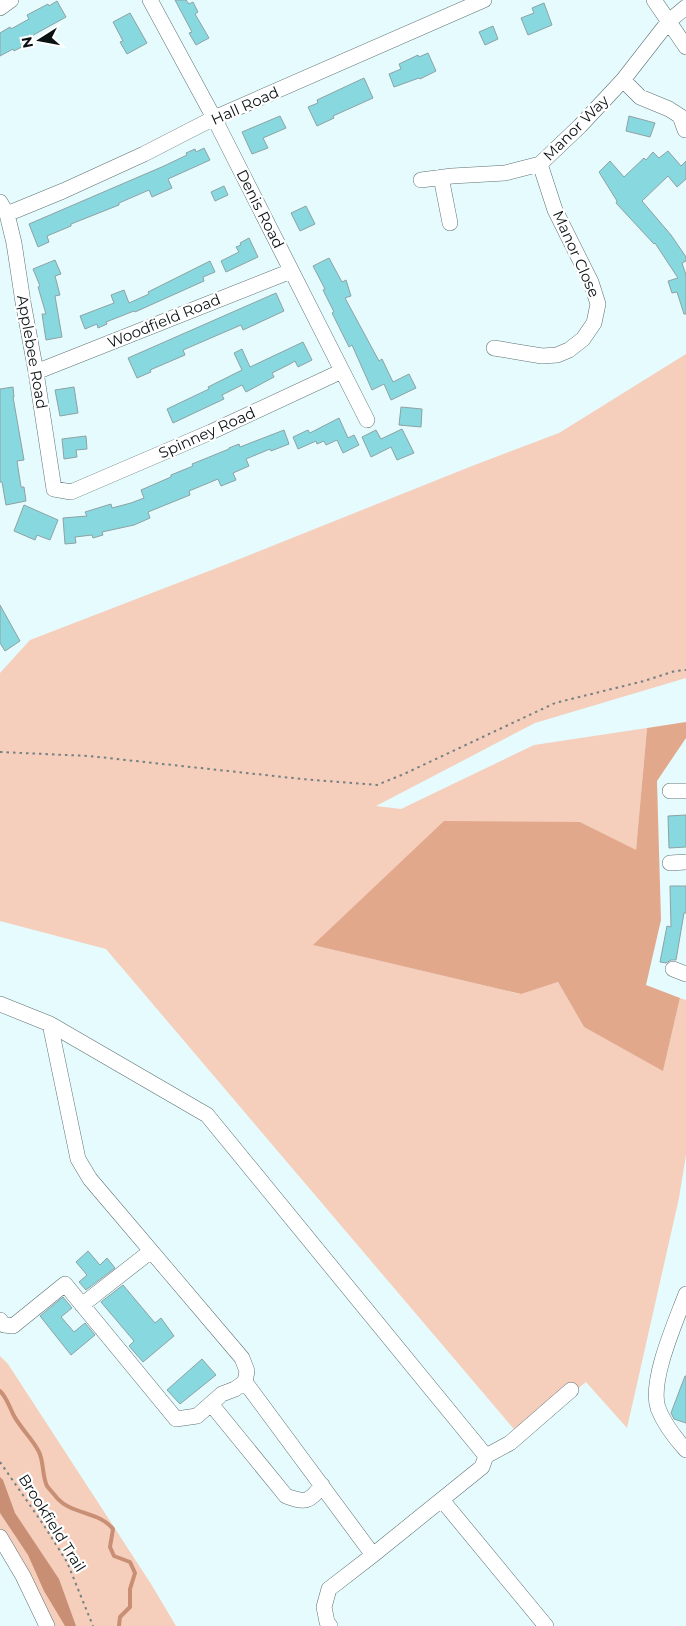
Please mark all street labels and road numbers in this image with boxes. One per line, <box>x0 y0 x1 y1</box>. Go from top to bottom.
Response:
street label: Hall Road <box>208 82 282 129</box>
street label: Manor Way <box>539 90 613 164</box>
street label: Denis Road <box>232 166 288 251</box>
street label: Manor Close <box>549 207 604 300</box>
street label: Woodfield Road <box>105 289 223 352</box>
street label: Applebee Road <box>13 293 52 411</box>
street label: Spinney Road <box>155 403 258 462</box>
street label: Brookfield Trail <box>15 1470 90 1575</box>

